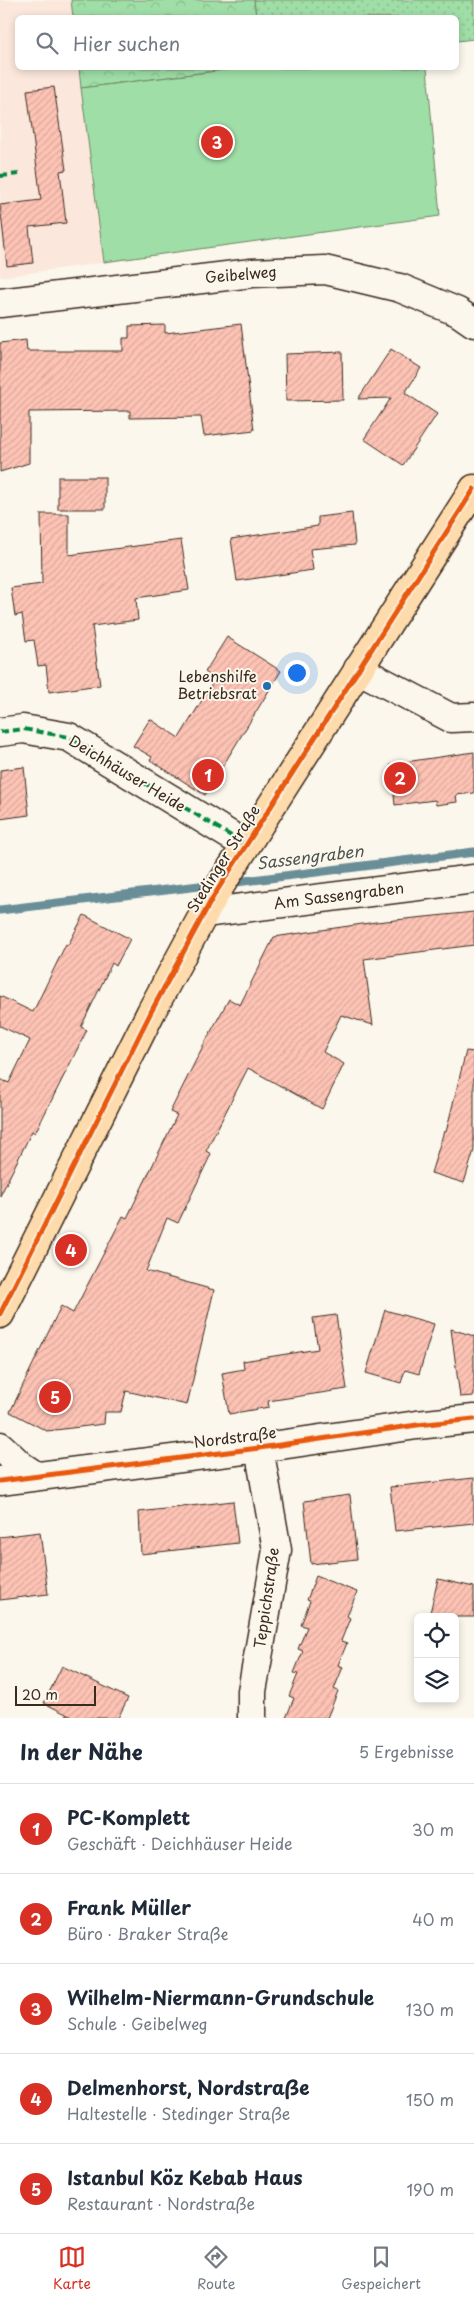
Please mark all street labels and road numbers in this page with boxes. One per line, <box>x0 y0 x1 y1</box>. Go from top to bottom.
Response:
street label: Geibelweg <box>204 259 278 288</box>
street label: Deichhäuser Heide <box>65 729 191 817</box>
street label: Stedinger Straße <box>180 800 265 916</box>
street label: Am Sassengraben <box>272 875 405 914</box>
street label: Nordstraße <box>192 1420 278 1453</box>
street label: Teppichstraße <box>247 1546 284 1650</box>

